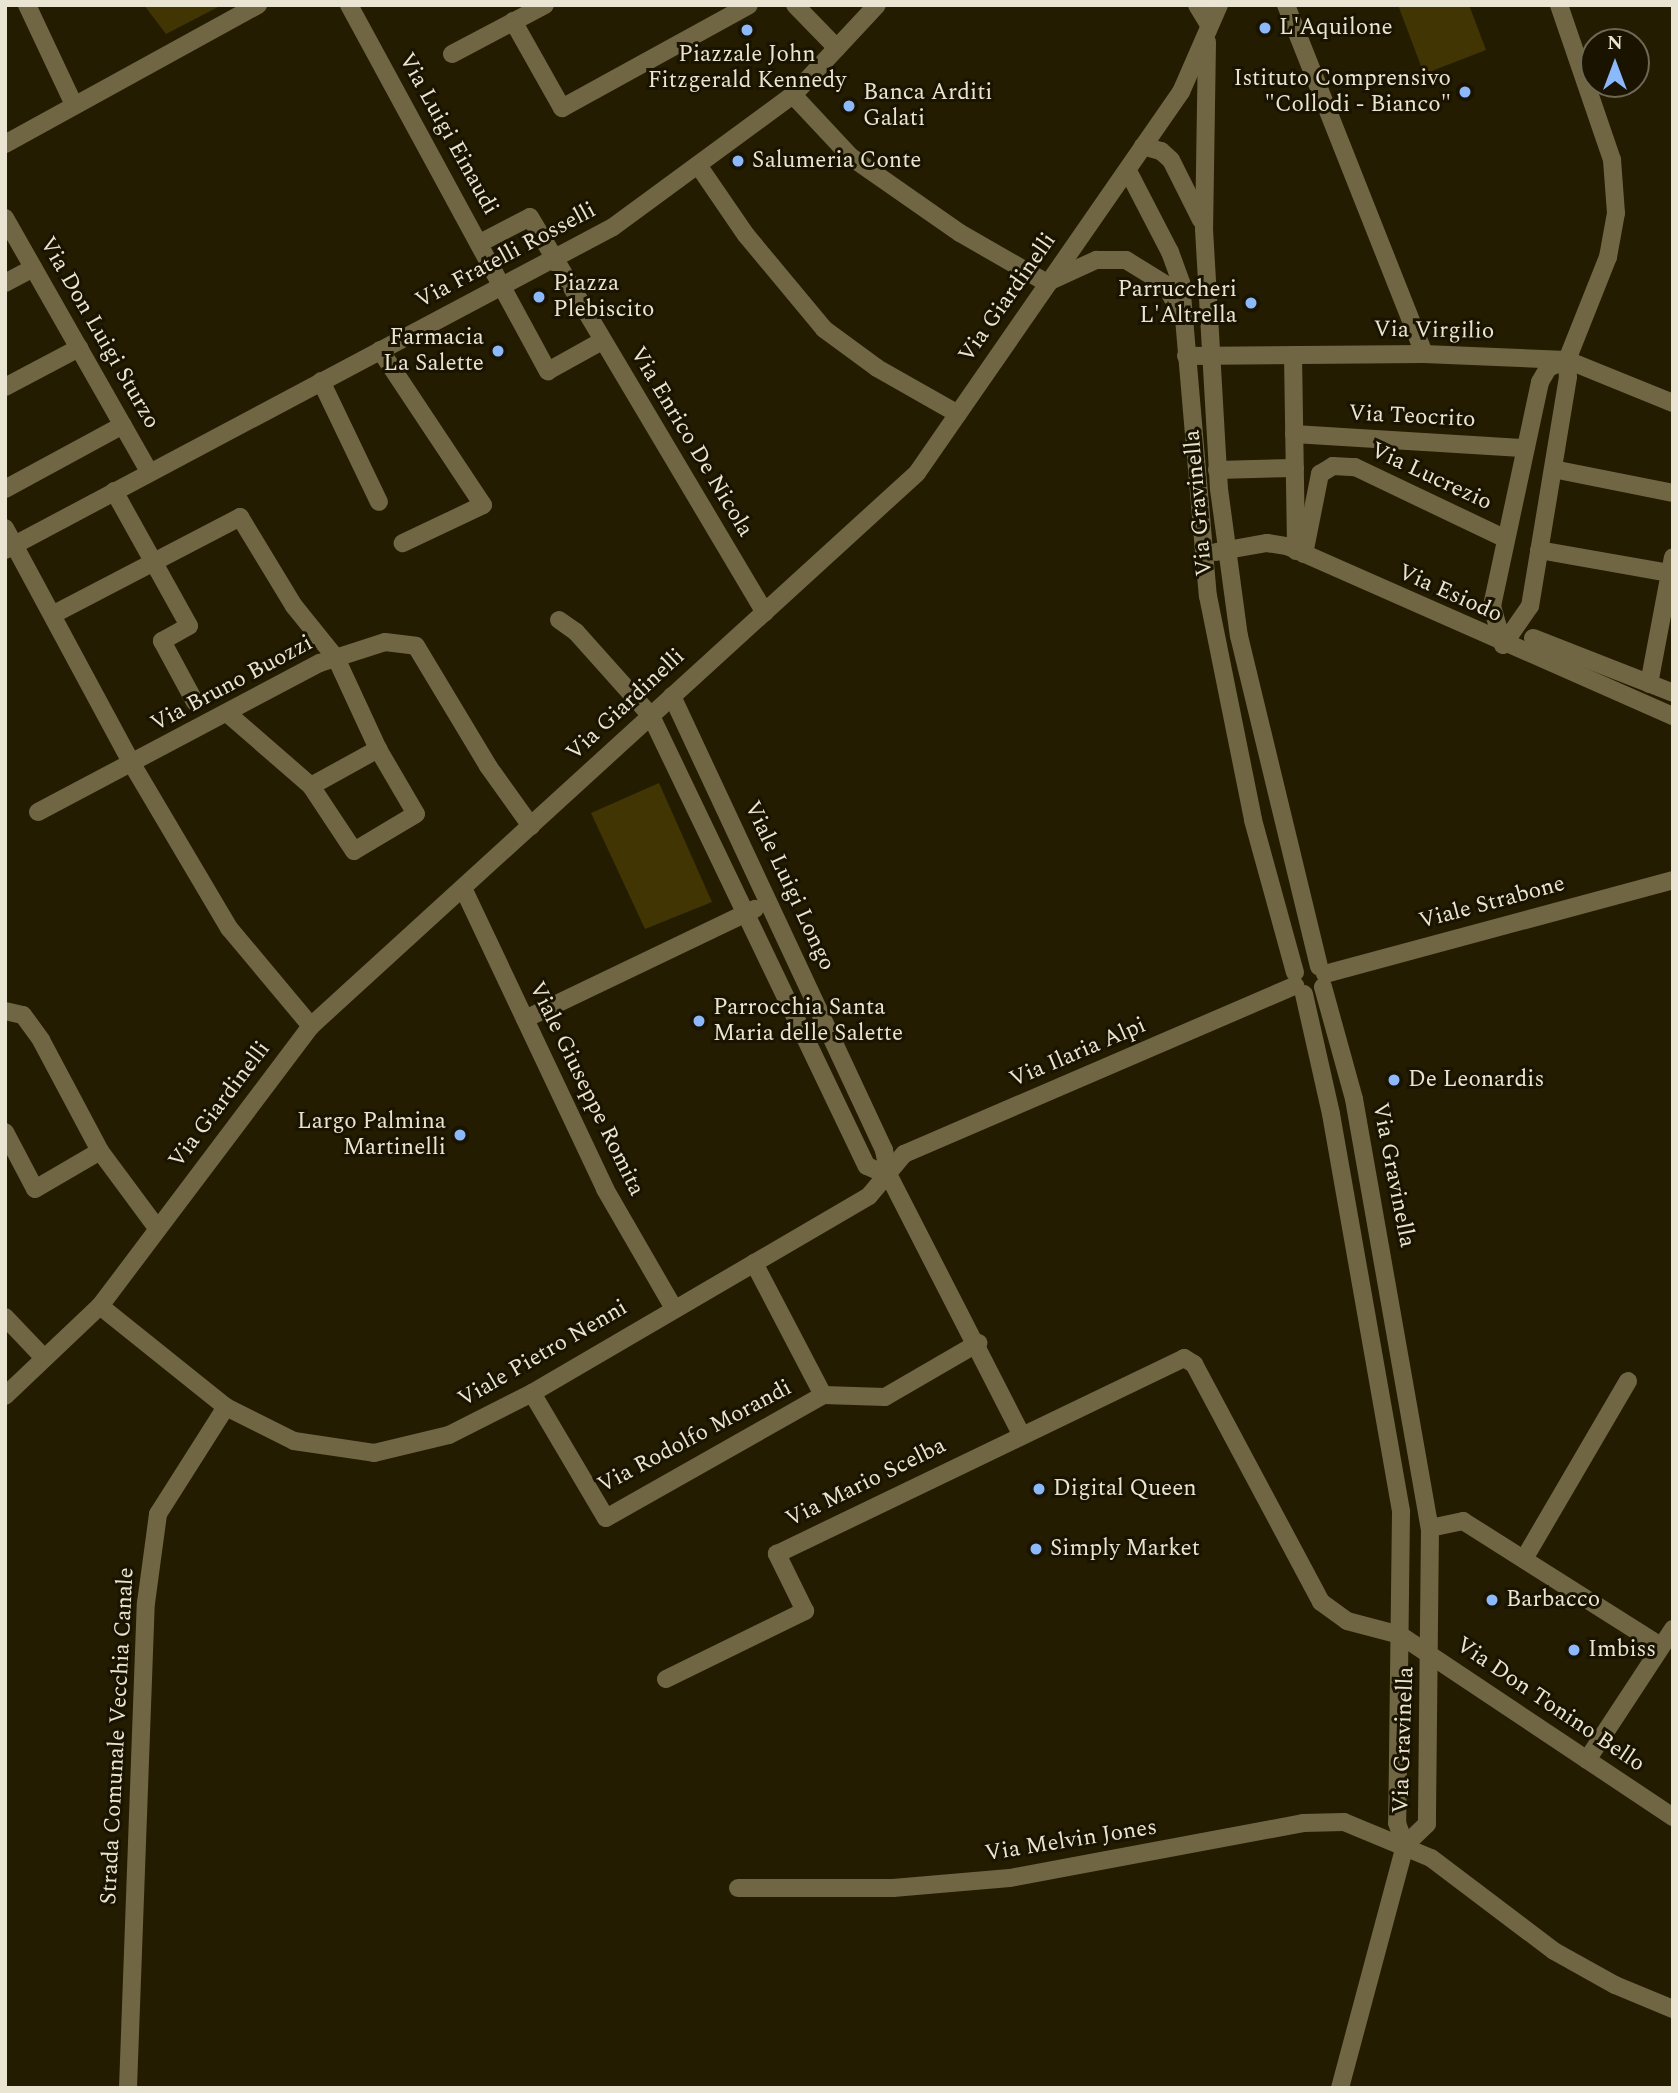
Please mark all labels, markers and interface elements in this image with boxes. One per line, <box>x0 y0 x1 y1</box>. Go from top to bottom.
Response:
place label: L'Aquilone <box>1279 14 1393 42</box>
marker: L'Aquilone <box>1257 20 1273 36</box>
marker: Piazzale John Fitzgerald Kennedy <box>739 22 755 38</box>
north arrow <box>1580 28 1650 98</box>
text: N <box>1607 29 1623 58</box>
place label: Piazzale John Fitzgerald Kennedy <box>648 41 846 95</box>
street label: Via Luigi Einaudi <box>392 48 504 220</box>
place label: Istituto Comprensivo "Collodi - Bianco" <box>1233 65 1451 119</box>
place label: Banca Arditi Galati <box>863 79 993 133</box>
marker: Istituto Comprensivo "Collodi - Bianco" <box>1457 84 1473 100</box>
marker: Banca Arditi Galati <box>841 98 857 114</box>
place label: Salumeria Conte <box>752 147 921 175</box>
marker: Salumeria Conte <box>730 153 746 169</box>
street label: Via Fratelli Rosselli <box>411 197 601 315</box>
street label: Via Giardinelli <box>953 228 1063 368</box>
street label: Via Don Luigi Sturzo <box>33 232 165 434</box>
place label: Piazza Plebiscito <box>553 270 654 324</box>
place label: Parruccheri L'Altrella <box>1117 276 1237 330</box>
marker: Piazza Plebiscito <box>531 289 547 305</box>
marker: Parruccheri L'Altrella <box>1243 295 1259 311</box>
street label: Via Virgilio <box>1373 316 1495 346</box>
place label: Farmacia La Salette <box>383 324 484 378</box>
street label: Via Enrico De Nicola <box>623 342 759 542</box>
marker: Farmacia La Salette <box>490 343 506 359</box>
street label: Via Teocrito <box>1348 400 1476 434</box>
street label: Via Gravinella <box>1179 429 1219 577</box>
street label: Via Lucrezio <box>1366 437 1496 517</box>
street label: Via Esiodo <box>1394 559 1506 629</box>
street label: Via Bruno Buozzi <box>146 630 318 738</box>
street label: Via Giardinelli <box>561 643 691 767</box>
street label: Viale Luigi Longo <box>738 797 840 975</box>
street label: Viale Strabone <box>1416 870 1568 936</box>
street label: Viale Giuseppe Romita <box>522 977 650 1201</box>
place label: Parrocchia Santa Maria delle Salette <box>713 994 903 1048</box>
street label: Via Ilaria Alpi <box>1006 1012 1150 1094</box>
marker: Parrocchia Santa Maria delle Salette <box>691 1013 707 1029</box>
street label: Via Giardinelli <box>163 1036 277 1174</box>
place label: De Leonardis <box>1408 1066 1544 1094</box>
marker: De Leonardis <box>1386 1072 1402 1088</box>
street label: Via Gravinella <box>1365 1100 1421 1250</box>
place label: Largo Palmina Martinelli <box>297 1108 446 1162</box>
marker: Largo Palmina Martinelli <box>452 1127 468 1143</box>
street label: Viale Pietro Nenni <box>453 1294 633 1414</box>
street label: Via Rodolfo Morandi <box>593 1374 797 1500</box>
street label: Via Mario Scelba <box>781 1432 951 1534</box>
place label: Digital Queen <box>1053 1475 1197 1503</box>
marker: Digital Queen <box>1031 1481 1047 1497</box>
place label: Simply Market <box>1050 1535 1200 1563</box>
marker: Simply Market <box>1028 1541 1044 1557</box>
street label: Strada Comunale Vecchia Canale <box>95 1567 141 1905</box>
place label: Barbacco <box>1506 1586 1600 1614</box>
marker: Barbacco <box>1484 1592 1500 1608</box>
street label: Via Don Tonino Bello <box>1450 1632 1650 1778</box>
place label: Imbiss <box>1588 1636 1656 1664</box>
marker: Imbiss <box>1566 1642 1582 1658</box>
street label: Via Gravinella <box>1388 1666 1420 1814</box>
street label: Via Melvin Jones <box>983 1814 1159 1868</box>

